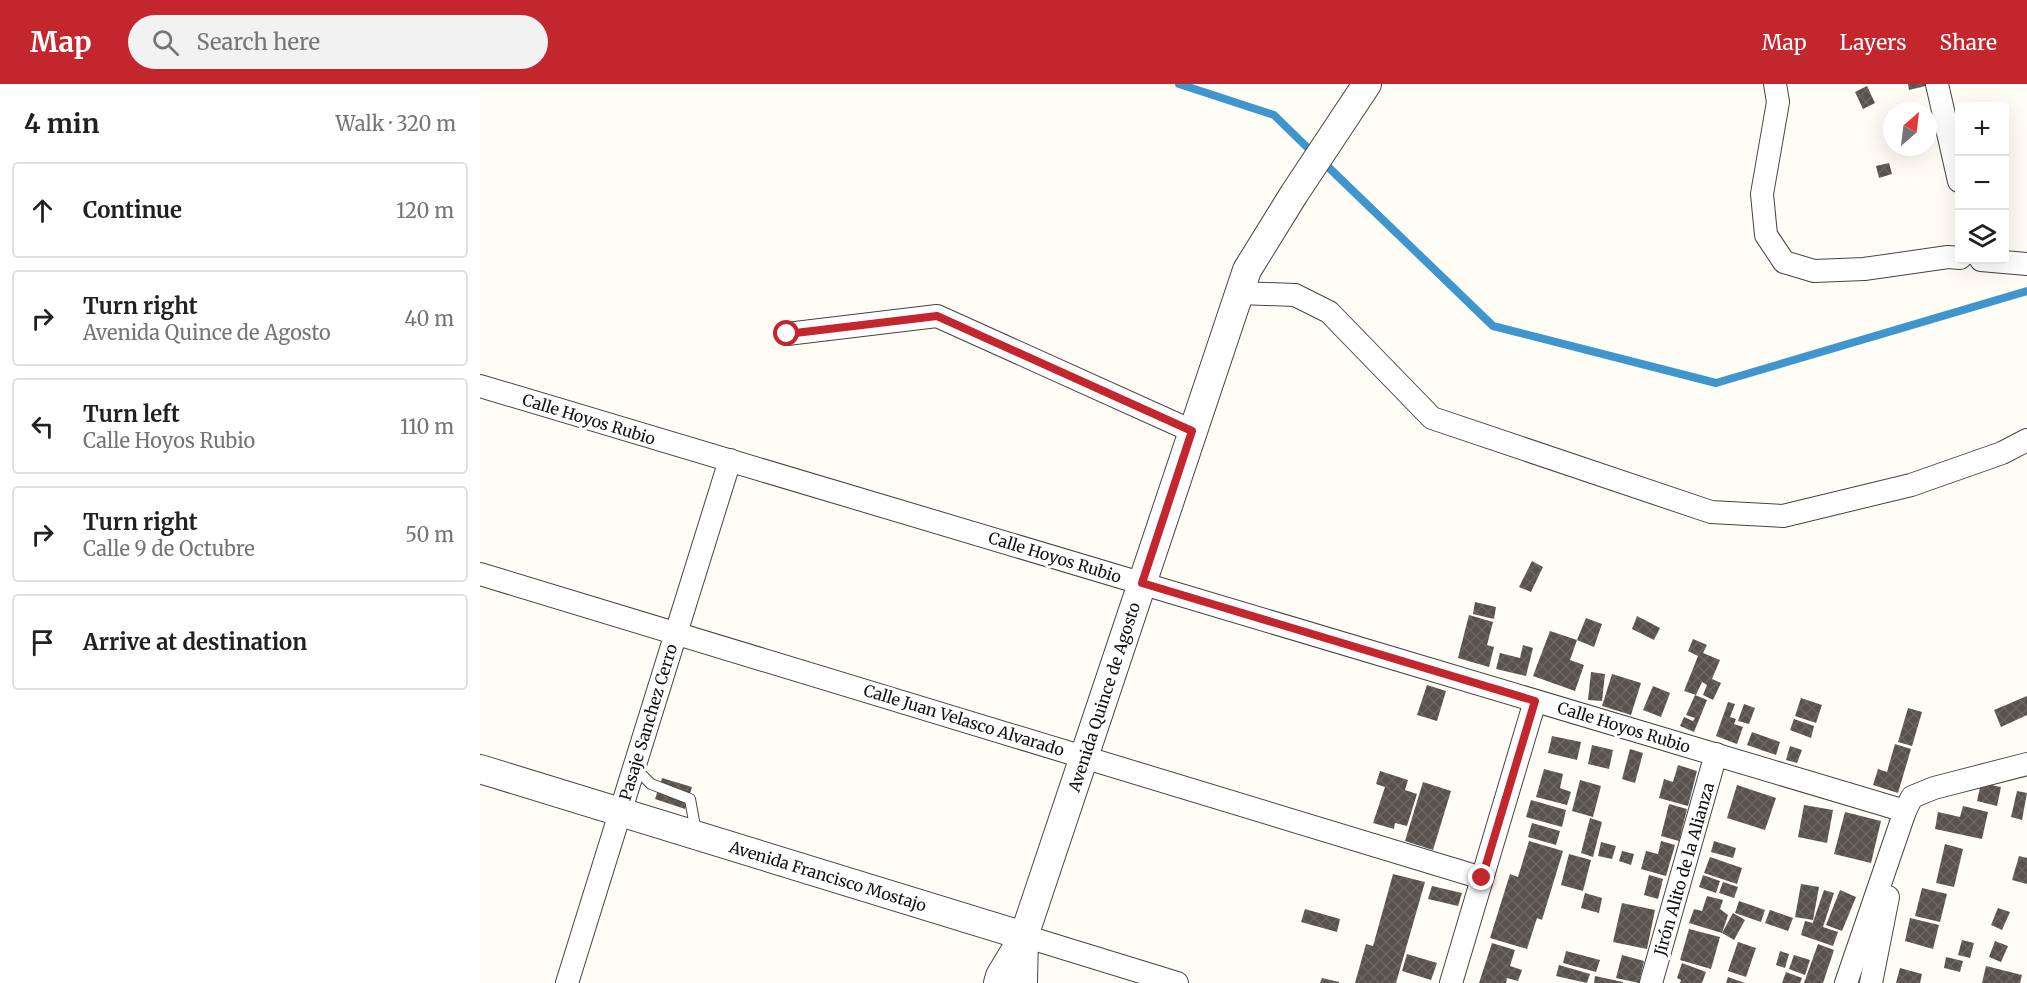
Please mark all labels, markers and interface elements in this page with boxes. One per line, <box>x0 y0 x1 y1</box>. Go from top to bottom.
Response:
search box <box>128 15 548 69</box>
text: Map <box>30 24 92 60</box>
icon: search <box>149 26 182 59</box>
text: Search here <box>197 28 320 56</box>
text: Map <box>1762 29 1807 56</box>
text: Layers <box>1840 29 1907 56</box>
text: Share <box>1940 29 1997 56</box>
north arrow <box>1883 102 1937 156</box>
map controls <box>1955 102 2009 264</box>
button: + <box>1955 102 2009 156</box>
text: 4 min <box>24 107 99 140</box>
text: Walk · 320 m <box>336 111 456 136</box>
button: − <box>1955 156 2009 210</box>
icon: ahead <box>26 194 59 227</box>
text: Continue <box>83 196 182 224</box>
text: 120 m <box>396 198 454 223</box>
button: layers <box>1955 210 2009 264</box>
text: Turn right <box>83 292 197 320</box>
icon: right <box>26 302 59 335</box>
text: 40 m <box>404 306 454 331</box>
text: Avenida Quince de Agosto <box>83 320 331 345</box>
route start <box>773 320 799 346</box>
street label: Calle Hoyos Rubio <box>520 389 658 449</box>
text: Turn left <box>83 400 180 428</box>
icon: left <box>26 410 59 443</box>
text: 110 m <box>400 414 454 439</box>
text: Calle Hoyos Rubio <box>83 428 255 453</box>
text: Turn right <box>83 508 197 536</box>
icon: right <box>26 518 59 551</box>
text: 50 m <box>405 522 454 547</box>
street label: Calle Hoyos Rubio <box>986 527 1124 587</box>
text: Calle 9 de Octubre <box>83 536 255 561</box>
street label: Avenida Quince de Agosto <box>1064 600 1144 795</box>
icon: arrive <box>26 626 59 659</box>
text: Arrive at destination <box>83 628 307 656</box>
street label: Pasaje Sanchez Cerro <box>615 641 681 803</box>
street label: Calle Juan Velasco Alvarado <box>861 680 1067 760</box>
street label: Calle Hoyos Rubio <box>1555 697 1693 757</box>
street label: Jirón Alito de la Alianza <box>1649 780 1718 959</box>
street label: Avenida Francisco Mostajo <box>726 836 929 916</box>
route end <box>1468 864 1494 890</box>

